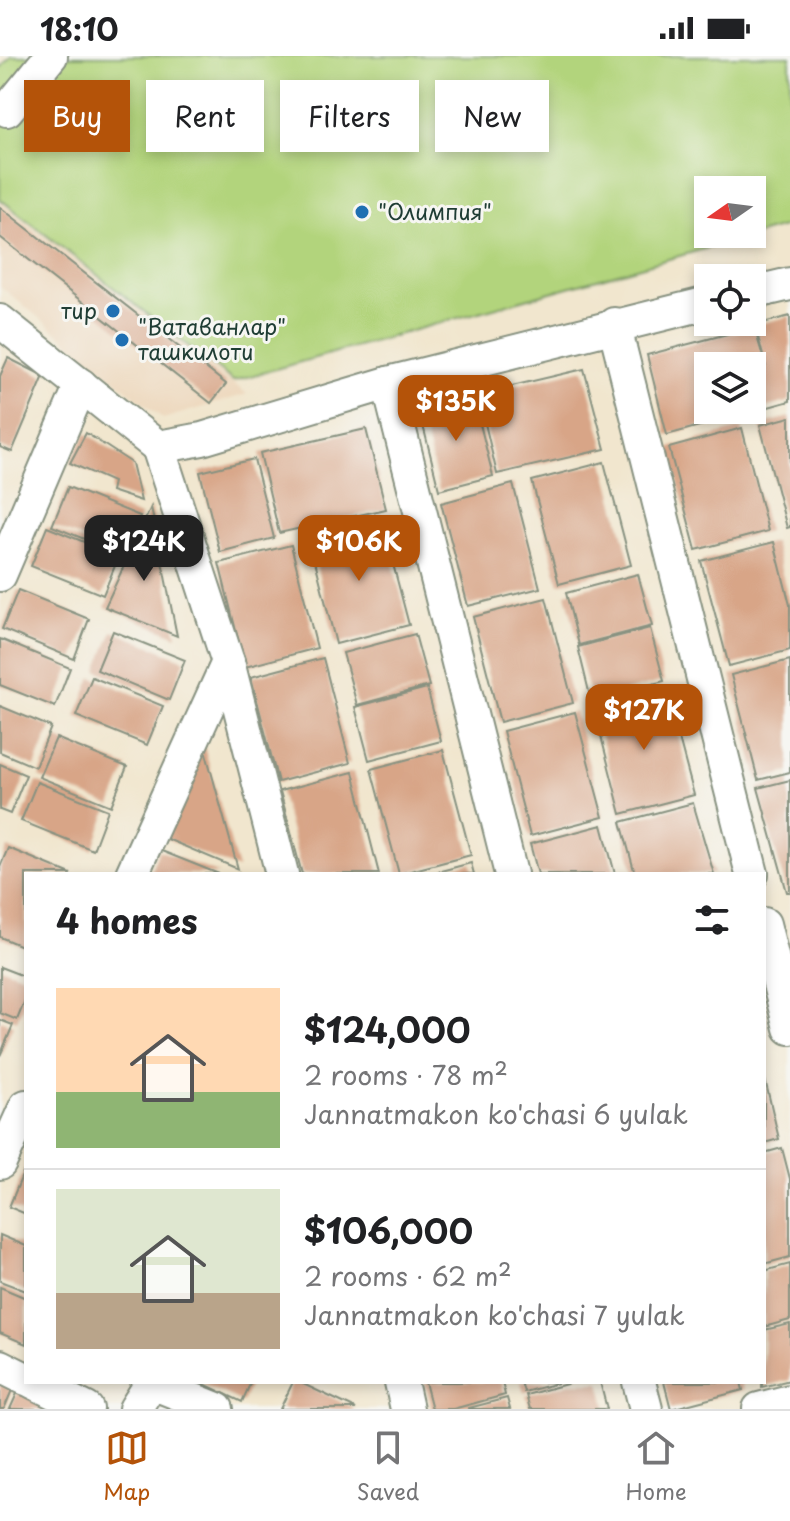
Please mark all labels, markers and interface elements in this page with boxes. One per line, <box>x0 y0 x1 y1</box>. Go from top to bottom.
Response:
text: 18:10 <box>40 6 119 51</box>
chip: Buy <box>24 80 130 152</box>
chip: Rent <box>146 80 264 152</box>
chip: Filters <box>280 80 419 152</box>
chip: New <box>435 80 549 152</box>
north arrow <box>694 176 766 248</box>
map controls <box>694 176 766 424</box>
place label: "Олимпия" <box>378 194 492 227</box>
marker: "Олимпия" <box>353 203 371 221</box>
button: locate <box>694 264 766 336</box>
place label: тир <box>61 293 97 326</box>
marker: тир <box>104 302 122 320</box>
place label: "Ватаванлар" ташкилоти <box>138 309 286 367</box>
marker: "Ватаванлар" ташкилоти <box>113 331 131 349</box>
button: layers <box>694 352 766 424</box>
pin: $135K <box>400 375 512 443</box>
text: $135K <box>416 381 496 420</box>
pin: $124K <box>88 515 200 583</box>
pin: $106K <box>303 515 415 583</box>
text: $124K <box>102 521 186 560</box>
text: $106K <box>316 521 402 560</box>
pin: $127K <box>588 684 700 752</box>
text: $127K <box>603 690 685 729</box>
text: 4 homes <box>56 894 198 946</box>
icon: filters <box>690 898 734 942</box>
text: $124,000 <box>304 1003 471 1055</box>
icon: home <box>120 1020 216 1116</box>
text: 2 rooms · 78 m² <box>304 1055 508 1094</box>
text: Jannatmakon ko'chasi 6 yulak <box>304 1094 688 1133</box>
text: $106,000 <box>304 1204 473 1256</box>
icon: home <box>120 1221 216 1317</box>
text: 2 rooms · 62 m² <box>304 1256 512 1295</box>
text: Jannatmakon ko'chasi 7 yulak <box>304 1295 685 1334</box>
tab: Map <box>103 1426 150 1507</box>
tab: Saved <box>357 1426 419 1507</box>
tab: Home <box>626 1426 687 1507</box>

